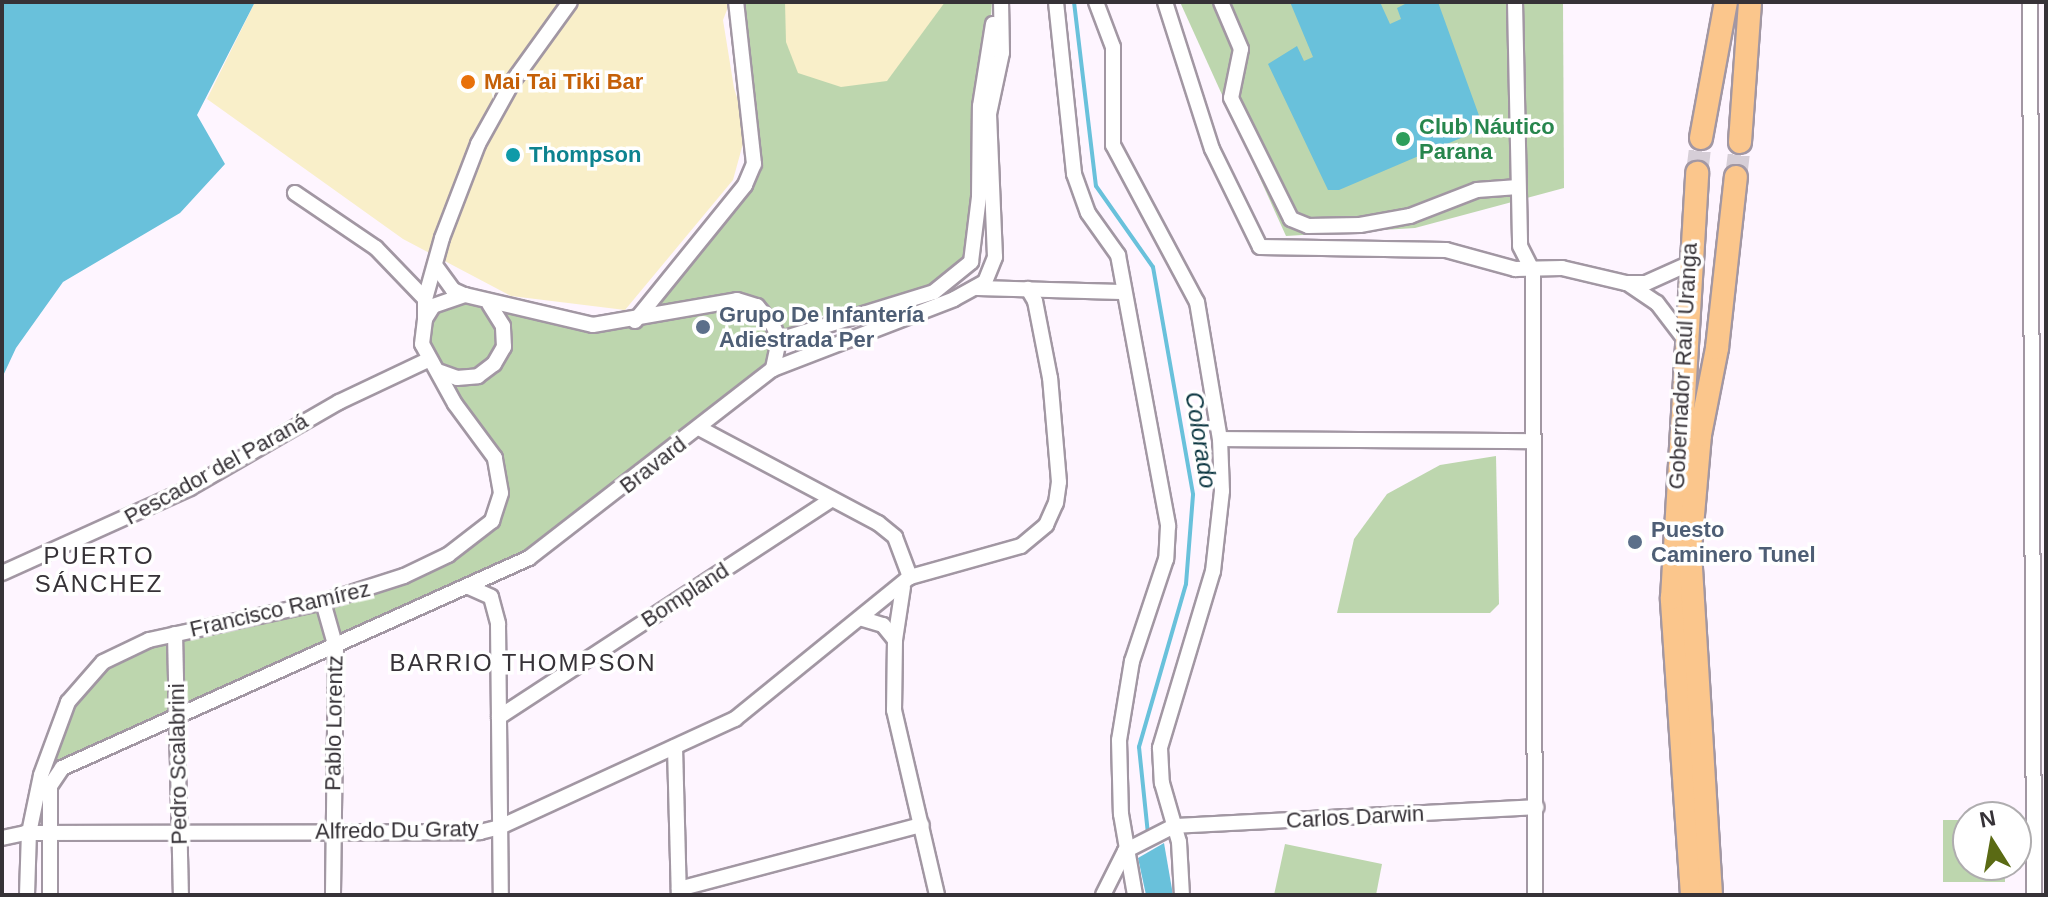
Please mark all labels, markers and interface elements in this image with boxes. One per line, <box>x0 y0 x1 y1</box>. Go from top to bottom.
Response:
place label: Mai Tai Tiki Bar <box>484 69 643 95</box>
marker: Mai Tai Tiki Bar <box>459 73 477 91</box>
place label: Club Náutico Parana <box>1419 113 1555 164</box>
marker: Club Náutico Parana <box>1394 130 1412 148</box>
place label: Thompson <box>529 142 641 168</box>
marker: Thompson <box>504 146 522 164</box>
street label: Gobernador Raúl Uranga <box>1663 242 1703 490</box>
place label: Grupo De Infantería Adiestrada Per <box>719 301 924 352</box>
marker: Grupo De Infantería Adiestrada Per <box>694 318 712 336</box>
water label: Colorado <box>1179 390 1223 490</box>
street label: Pescador del Paraná <box>120 408 312 530</box>
street label: Bravard <box>615 431 691 499</box>
place label: Puesto Caminero Tunel <box>1651 516 1816 568</box>
marker: Puesto Caminero Tunel <box>1626 533 1644 551</box>
district label: PUERTO SÁNCHEZ <box>35 542 163 598</box>
street label: Bompland <box>636 557 734 633</box>
street label: Francisco Ramírez <box>187 575 373 643</box>
district label: BARRIO THOMPSON <box>389 649 657 677</box>
street label: Pablo Lorentz <box>320 655 348 791</box>
street label: Pedro Scalabrini <box>163 683 193 845</box>
street label: Carlos Darwin <box>1285 800 1425 834</box>
north arrow <box>1952 801 2032 881</box>
text: N <box>1978 805 1998 833</box>
street label: Alfredo Du Graty <box>315 815 479 845</box>

